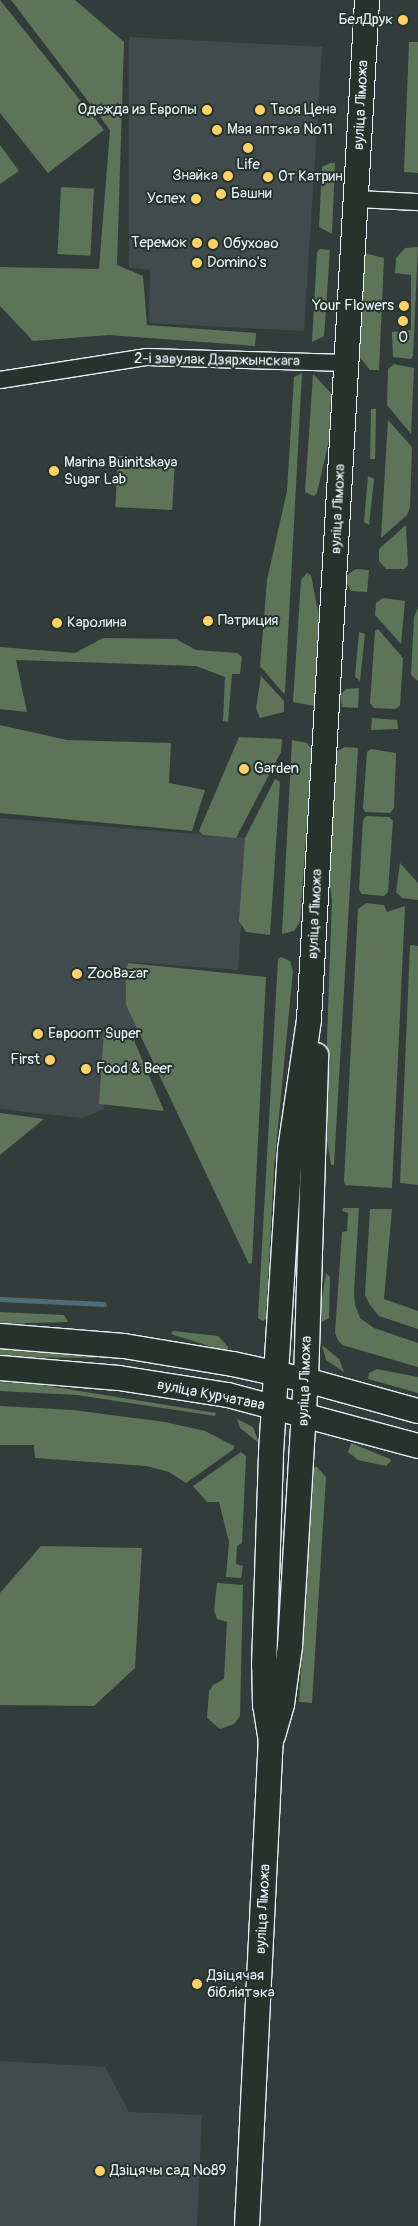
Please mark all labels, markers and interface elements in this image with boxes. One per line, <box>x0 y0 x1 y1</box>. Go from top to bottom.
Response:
place label: БелДрук <box>338 11 393 29</box>
marker: БелДрук <box>397 14 409 26</box>
street label: вуліца Ліможа <box>350 60 372 150</box>
place label: Одежда из Европы <box>77 101 197 119</box>
place label: Твоя Цена <box>270 101 337 119</box>
marker: Одежда из Европы <box>201 104 213 116</box>
marker: Твоя Цена <box>254 104 266 116</box>
place label: Мая аптэка №11 <box>227 121 333 139</box>
marker: Мая аптэка №11 <box>211 124 223 136</box>
marker: Life <box>242 142 254 154</box>
place label: Life <box>236 156 260 174</box>
place label: Знайка <box>173 167 218 185</box>
place label: От Катрин <box>278 168 343 186</box>
marker: Знайка <box>222 170 234 182</box>
marker: От Катрин <box>262 171 274 183</box>
place label: Башни <box>231 185 272 203</box>
marker: Башни <box>215 188 227 200</box>
place label: Успех <box>147 190 186 208</box>
marker: Успех <box>190 193 202 205</box>
place label: Теремок <box>131 234 187 252</box>
place label: Обухово <box>223 235 279 253</box>
marker: Теремок <box>191 237 203 249</box>
marker: Обухово <box>207 238 219 250</box>
place label: Domino's <box>207 254 266 272</box>
marker: Domino's <box>191 257 203 269</box>
place label: Your Flowers <box>312 297 394 315</box>
marker: Your Flowers <box>398 300 410 312</box>
marker: О <box>397 315 409 327</box>
place label: О <box>398 329 408 347</box>
street label: 2-і завулак Дзяржынскага <box>134 350 300 370</box>
place label: Marina Buinitskaya Sugar Lab <box>64 453 177 488</box>
street label: вуліца Ліможа <box>327 464 349 554</box>
marker: Marina Buinitskaya Sugar Lab <box>48 465 60 477</box>
place label: Патриция <box>218 612 278 630</box>
place label: Каролина <box>67 614 127 632</box>
marker: Патриция <box>202 615 214 627</box>
marker: Каролина <box>51 617 63 629</box>
place label: Garden <box>254 760 299 778</box>
marker: Garden <box>238 763 250 775</box>
street label: вуліца Ліможа <box>304 869 326 959</box>
place label: ZooBazar <box>87 965 148 983</box>
marker: ZooBazar <box>71 968 83 980</box>
place label: Евроопт Super <box>48 1025 141 1043</box>
marker: Евроопт Super <box>32 1028 44 1040</box>
place label: First <box>10 1051 40 1069</box>
marker: First <box>44 1054 56 1066</box>
place label: Food & Beer <box>96 1060 172 1078</box>
marker: Food & Beer <box>80 1063 92 1075</box>
street label: вуліца Ліможа <box>294 1336 316 1426</box>
street label: вуліца Курчатава <box>156 1376 266 1414</box>
street label: вуліца Ліможа <box>252 1864 274 1954</box>
place label: Дзіцячая бібліятэка <box>207 1966 275 2001</box>
marker: Дзіцячая бібліятэка <box>191 1978 203 1990</box>
place label: Дзіцячы сад №89 <box>110 2162 226 2180</box>
marker: Дзіцячы сад №89 <box>94 2165 106 2177</box>

